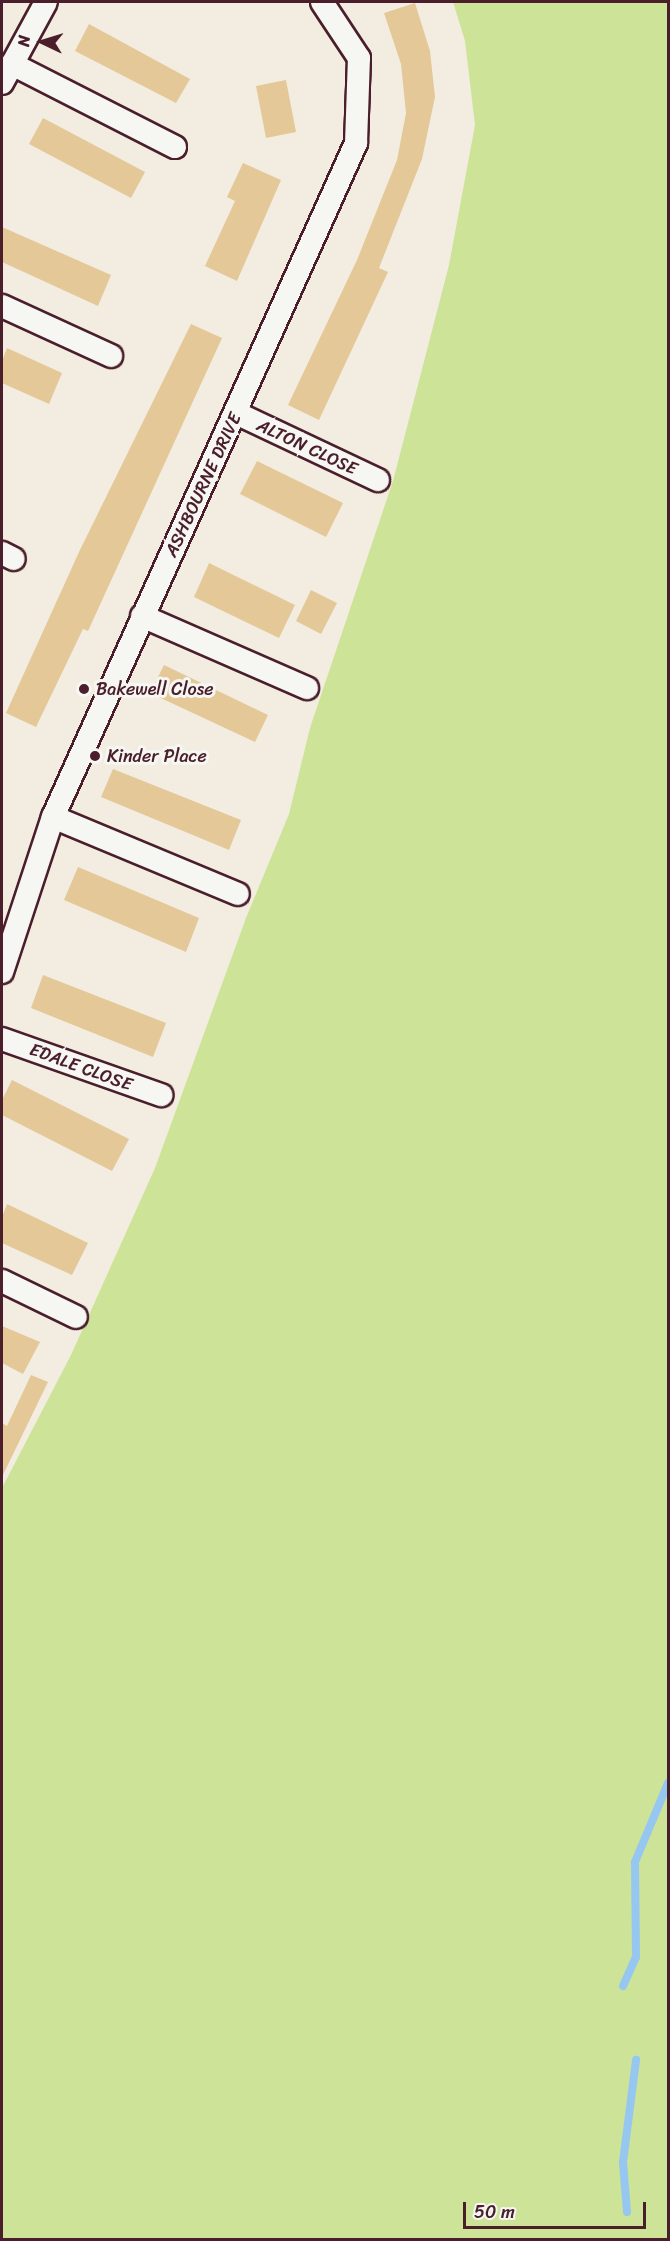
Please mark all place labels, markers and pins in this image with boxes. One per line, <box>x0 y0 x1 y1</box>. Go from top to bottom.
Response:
place label: Bakewell Close <box>96 678 214 700</box>
marker: Bakewell Close <box>77 682 91 696</box>
place label: Kinder Place <box>107 745 207 767</box>
marker: Kinder Place <box>88 749 102 763</box>

